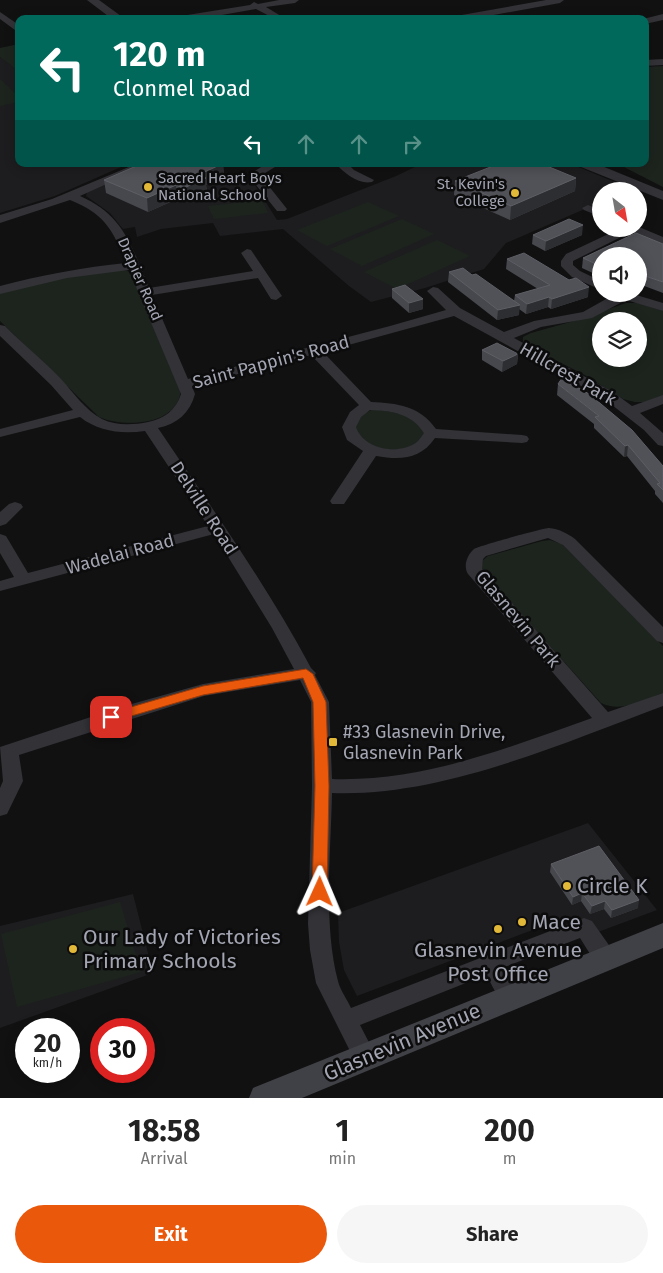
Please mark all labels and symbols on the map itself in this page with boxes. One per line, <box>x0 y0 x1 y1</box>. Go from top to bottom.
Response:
place label: Sacred Heart Boys National School <box>158 169 282 204</box>
place label: St. Kevin's College <box>437 175 505 210</box>
marker: Sacred Heart Boys National School <box>142 181 154 193</box>
north arrow <box>592 182 648 238</box>
marker: St. Kevin's College <box>509 187 521 199</box>
street label: Drapier Road <box>114 235 166 323</box>
street label: Saint Pappin's Road <box>190 331 352 393</box>
street label: Hillcrest Park <box>516 338 621 411</box>
street label: Delville Road <box>166 457 242 559</box>
street label: Wadelai Road <box>64 529 176 579</box>
street label: Glasnevin Park <box>471 566 565 672</box>
pin <box>90 696 132 738</box>
place label: #33 Glasnevin Drive, Glasnevin Park <box>343 721 505 764</box>
marker: #33 Glasnevin Drive, Glasnevin Park <box>327 736 339 748</box>
position arrow <box>293 865 345 917</box>
place label: Circle K <box>577 873 648 899</box>
marker: Circle K <box>561 880 573 892</box>
place label: Mace <box>532 909 581 935</box>
marker: Mace <box>516 916 528 928</box>
marker: Glasnevin Avenue Post Office <box>492 923 504 935</box>
place label: Our Lady of Victories Primary Schools <box>83 924 281 974</box>
place label: Glasnevin Avenue Post Office <box>414 937 582 987</box>
marker: Our Lady of Victories Primary Schools <box>67 943 79 955</box>
street label: Glasnevin Avenue <box>320 997 484 1087</box>
speed limit sign: 30 <box>90 1018 155 1083</box>

